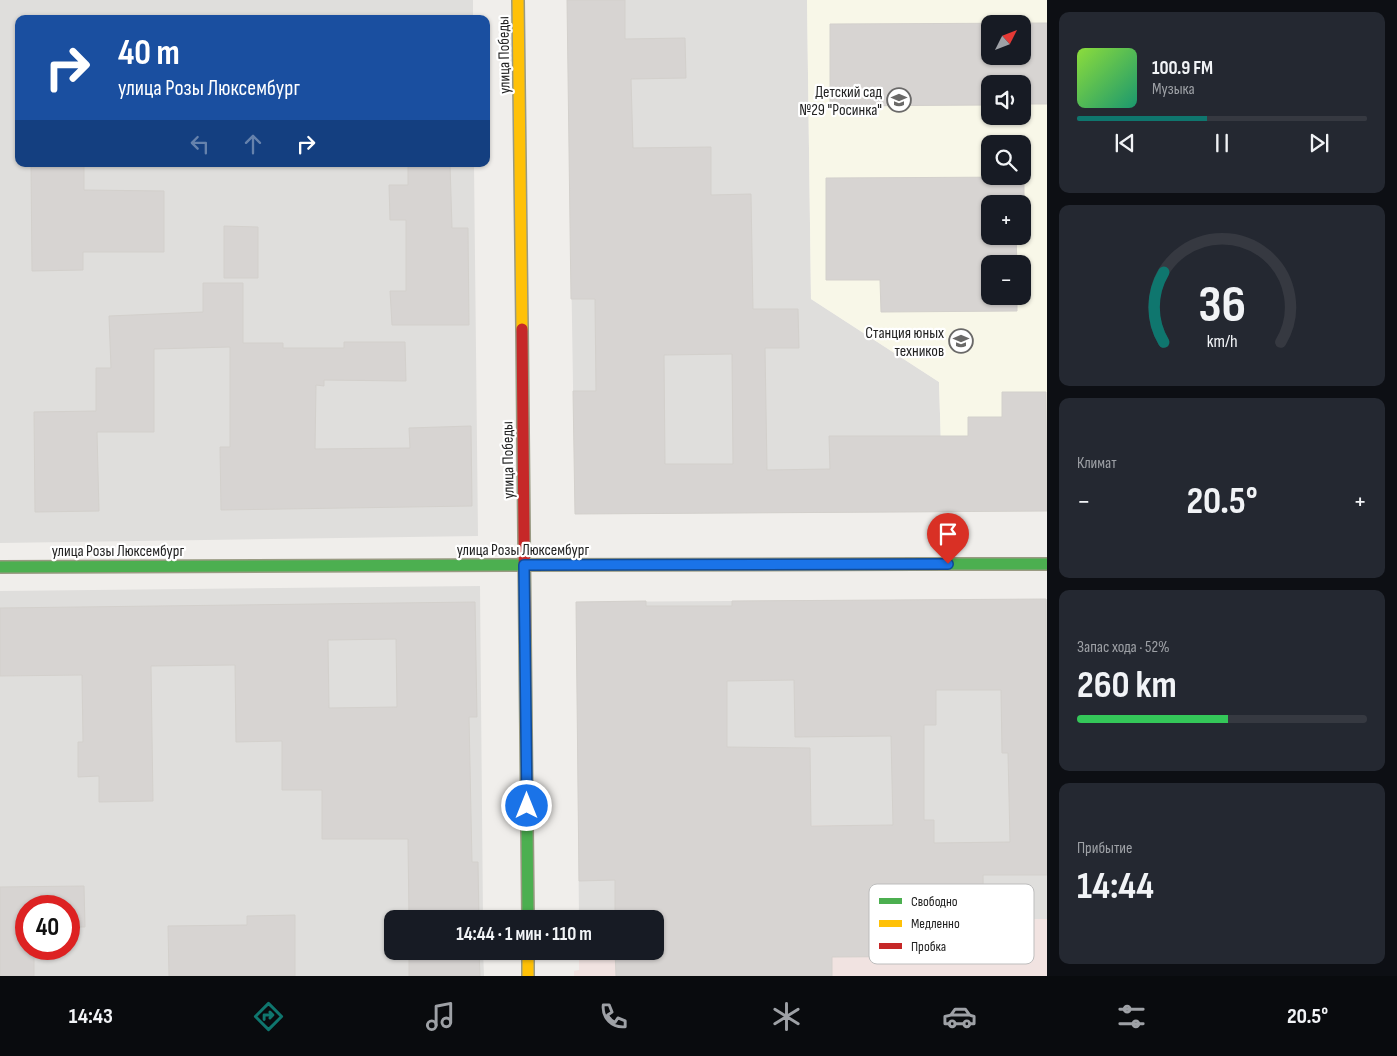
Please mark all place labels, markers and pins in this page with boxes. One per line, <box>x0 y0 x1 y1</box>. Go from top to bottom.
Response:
place label: Детский сад №29 "Росинка" <box>799 83 882 120</box>
school or university icon: Детский сад №29 "Росинка" <box>886 87 912 113</box>
place label: Станция юных техников <box>865 324 944 361</box>
school or university icon: Станция юных техников <box>948 328 974 354</box>
pin <box>927 513 969 564</box>

